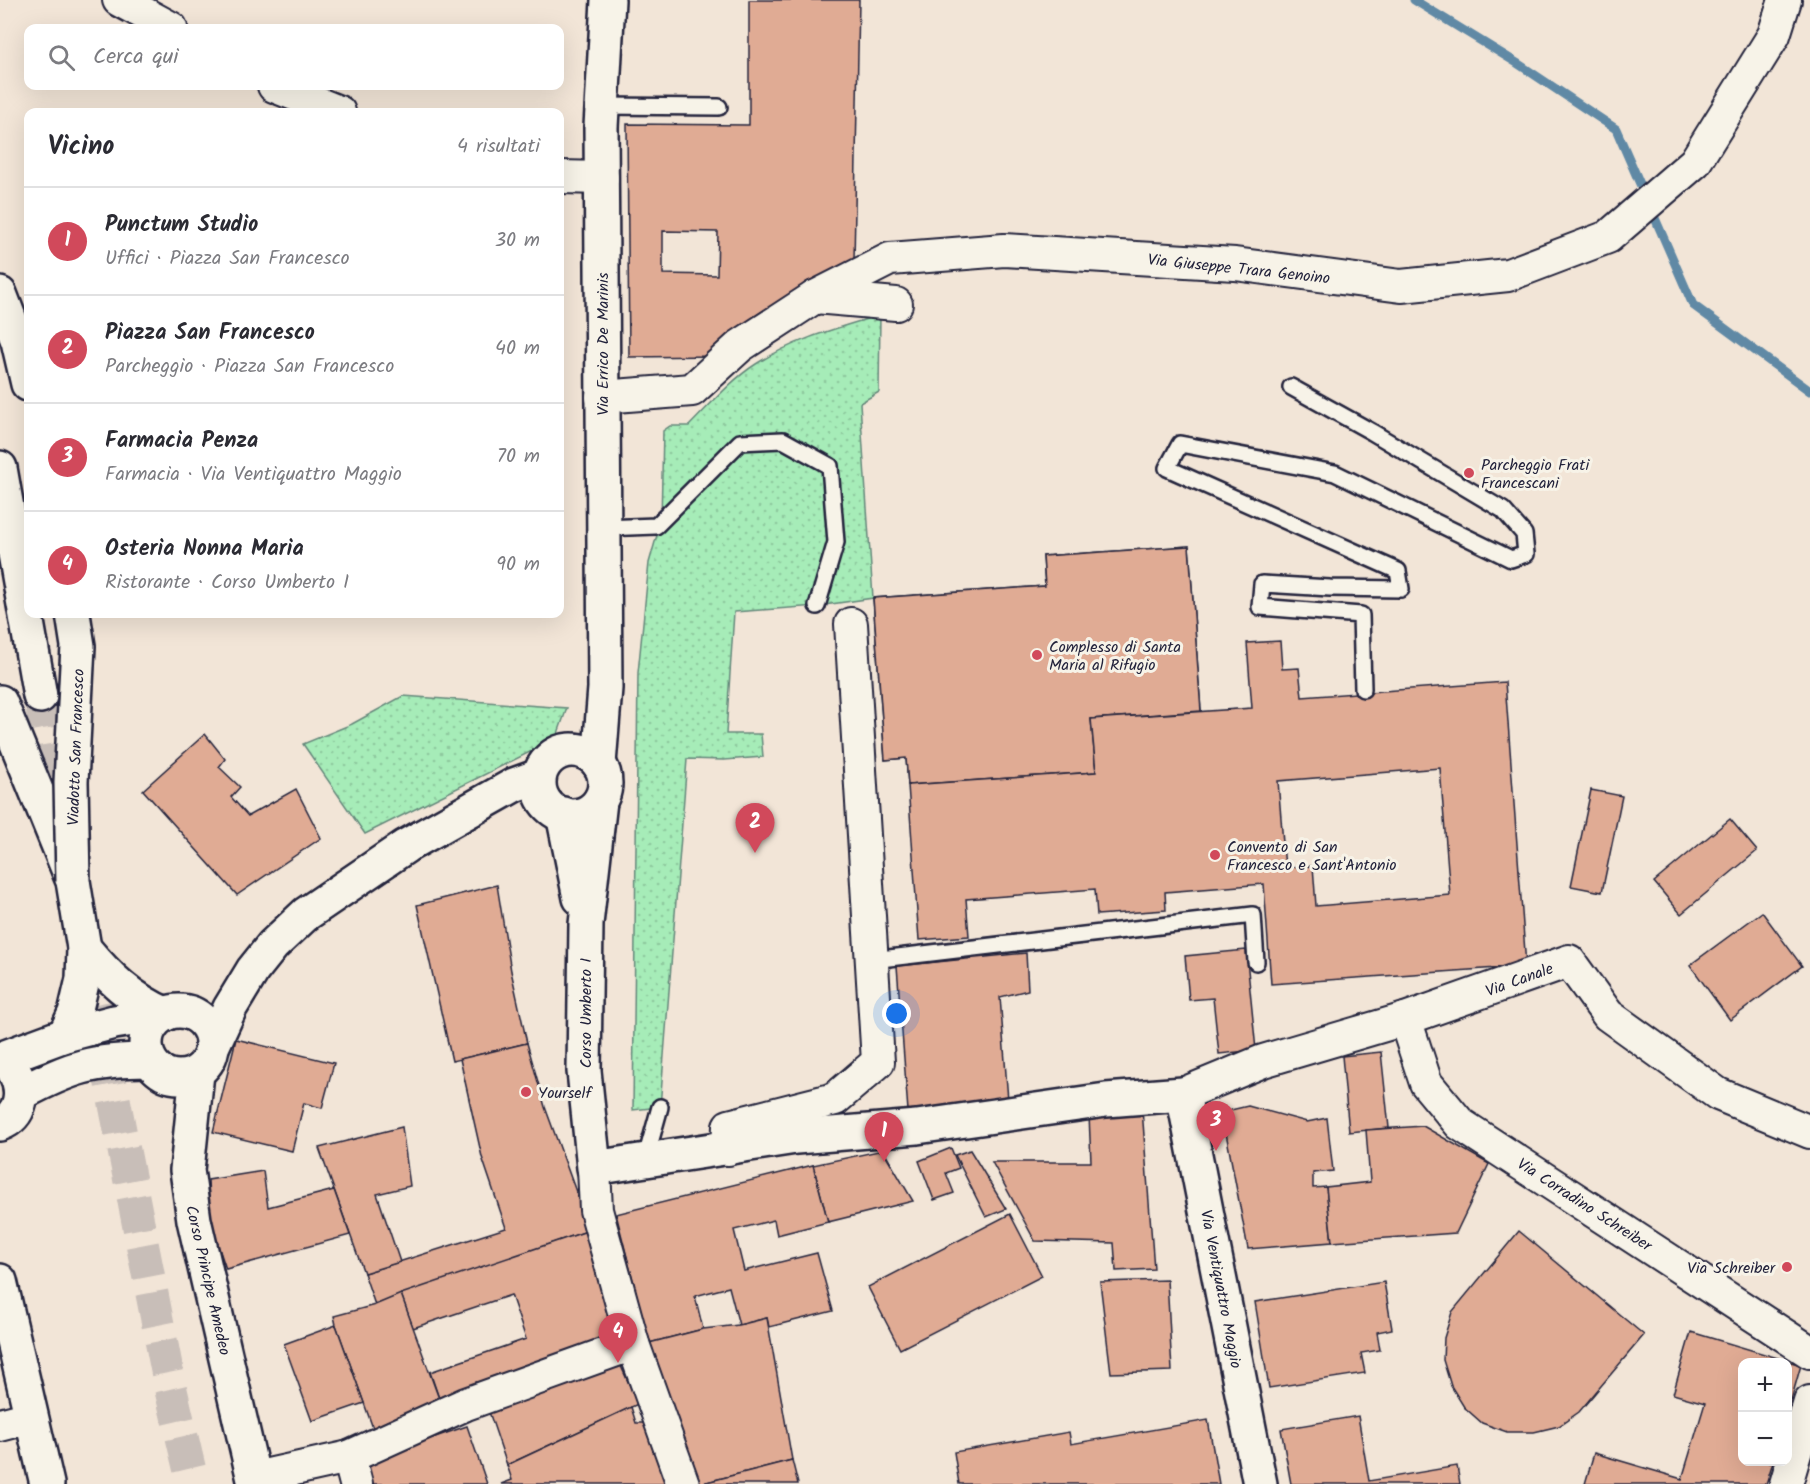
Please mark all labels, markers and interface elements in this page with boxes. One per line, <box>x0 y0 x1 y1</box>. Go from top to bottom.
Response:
search box <box>24 24 564 90</box>
text: Cerca qui <box>93 40 179 75</box>
icon: search <box>45 41 78 74</box>
text: Vicino <box>48 126 114 168</box>
text: 4 risultati <box>457 131 540 163</box>
text: Punctum Studio <box>105 208 258 243</box>
text: 1 <box>64 225 71 257</box>
text: 30 m <box>495 225 540 257</box>
text: Uffici · Piazza San Francesco <box>105 243 350 275</box>
street label: Via Giuseppe Trara Genoino <box>1146 247 1331 292</box>
street label: Via Errico De Marinis <box>591 272 616 416</box>
text: Piazza San Francesco <box>105 316 315 351</box>
text: 2 <box>62 333 73 365</box>
text: 40 m <box>495 333 540 365</box>
text: Parcheggio · Piazza San Francesco <box>105 351 394 383</box>
text: Farmacia Penza <box>105 424 258 459</box>
text: 3 <box>62 441 73 473</box>
text: 70 m <box>497 441 540 473</box>
place label: Parcheggio Frati Francescani <box>1481 453 1590 496</box>
text: Farmacia · Via Ventiquattro Maggio <box>105 459 402 491</box>
marker: Parcheggio Frati Francescani <box>1462 466 1476 480</box>
text: Osteria Nonna Maria <box>105 532 304 567</box>
text: 4 <box>62 549 73 581</box>
text: 90 m <box>496 549 540 581</box>
text: Ristorante · Corso Umberto I <box>105 567 349 599</box>
place label: Complesso di Santa Maria al Rifugio <box>1049 635 1181 678</box>
marker: Complesso di Santa Maria al Rifugio <box>1030 648 1044 662</box>
street label: Viadotto San Francesco <box>61 668 92 826</box>
pin: 2 <box>736 804 774 853</box>
place label: Convento di San Francesco e Sant'Antonio <box>1227 835 1397 878</box>
marker: Convento di San Francesco e Sant'Antonio <box>1208 848 1222 862</box>
street label: Via Canale <box>1482 957 1557 1004</box>
street label: Corso Umberto I <box>574 958 599 1068</box>
your location <box>882 999 911 1028</box>
place label: Yourself <box>538 1081 593 1106</box>
marker: Yourself <box>519 1085 533 1099</box>
pin: 3 <box>1196 1102 1236 1151</box>
pin: 1 <box>864 1112 904 1162</box>
street label: Via Corradino Schreiber <box>1512 1152 1658 1259</box>
street label: Corso Principe Amedeo <box>178 1203 237 1358</box>
street label: Via Ventiquattro Maggio <box>1193 1208 1248 1371</box>
place label: Via Schreiber <box>1687 1256 1777 1281</box>
marker: Via Schreiber <box>1780 1260 1794 1274</box>
pin: 4 <box>598 1314 638 1363</box>
map controls <box>1738 1358 1792 1466</box>
button: + <box>1738 1358 1792 1412</box>
button: − <box>1738 1412 1792 1466</box>

